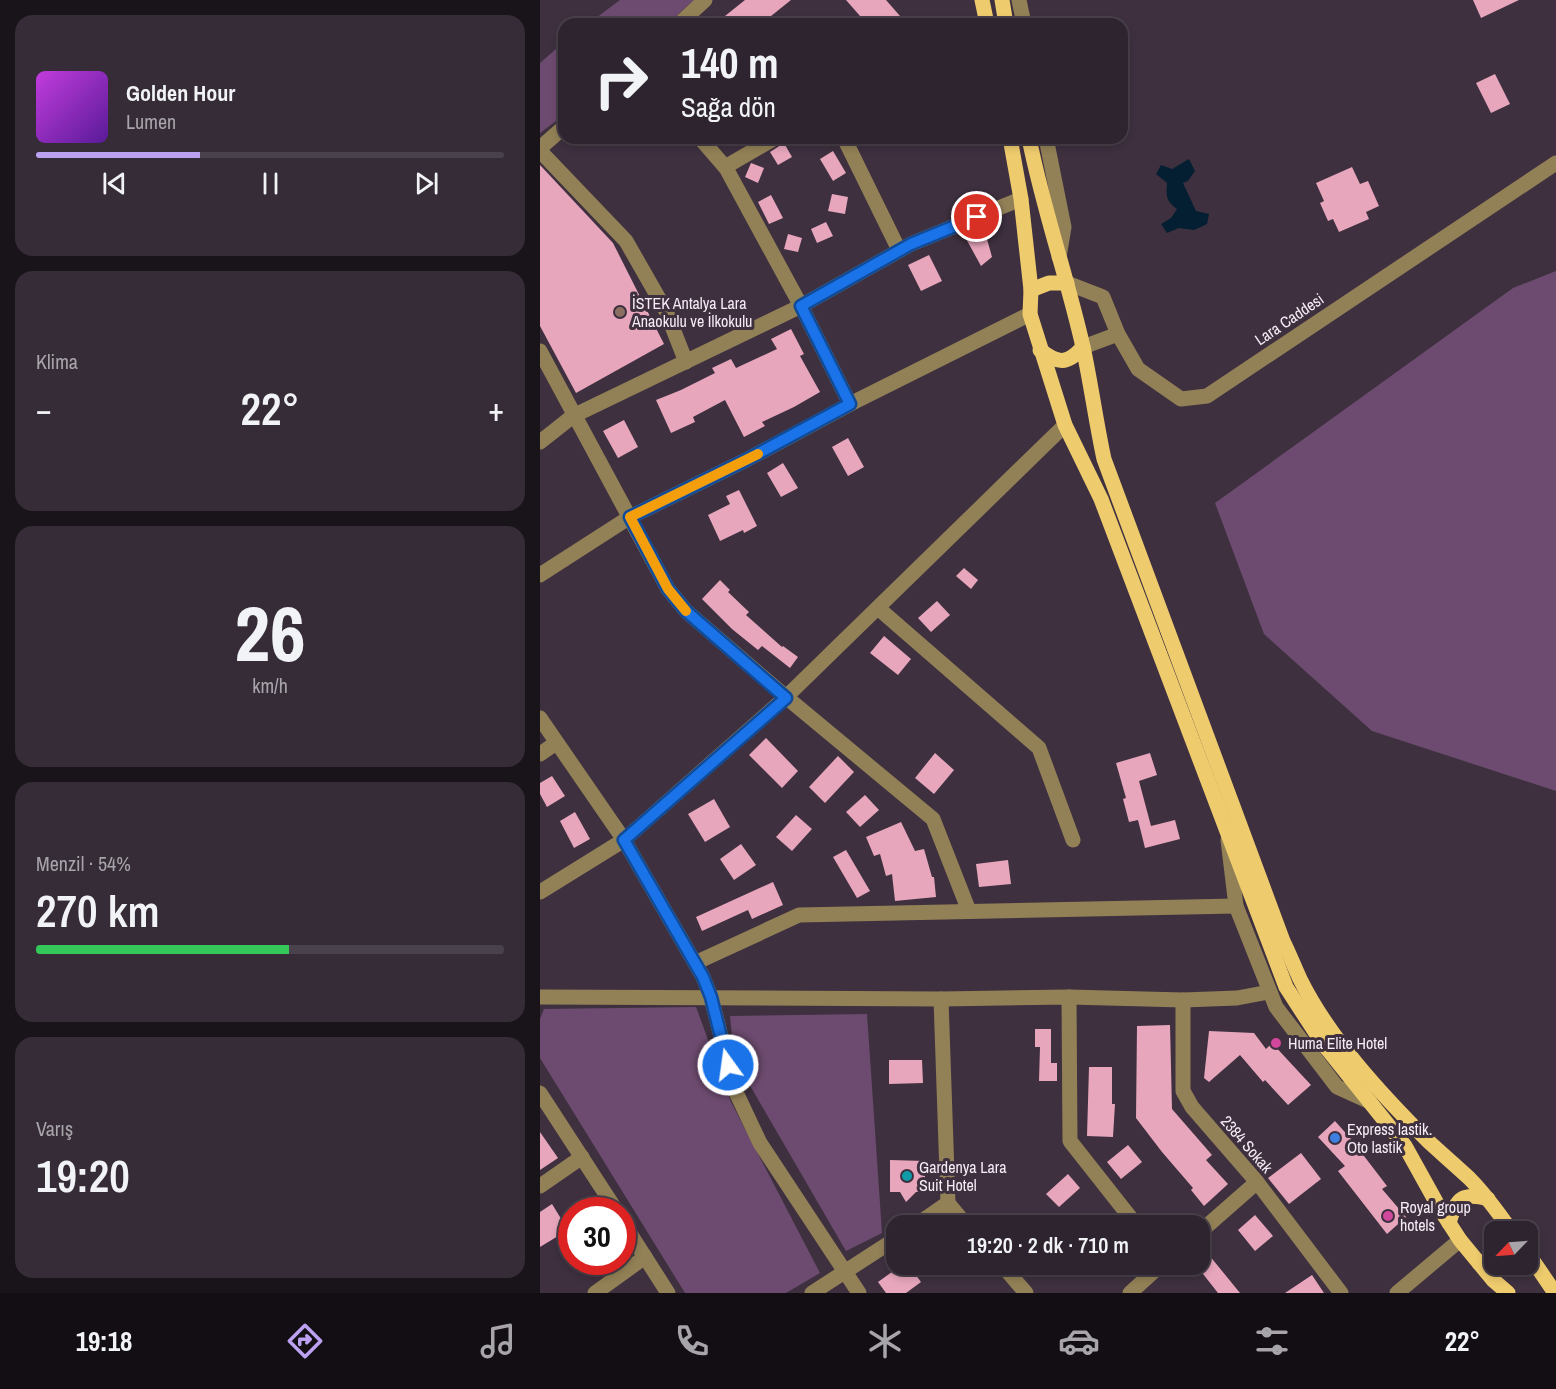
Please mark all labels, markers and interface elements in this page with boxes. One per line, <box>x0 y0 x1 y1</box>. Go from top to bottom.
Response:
text: 140 m <box>681 35 779 91</box>
icon: right <box>582 42 660 120</box>
text: Golden Hour <box>126 78 235 108</box>
text: Sağa dön <box>681 89 776 125</box>
text: Lumen <box>126 108 176 135</box>
icon: previous <box>98 167 131 200</box>
icon: pause <box>254 167 287 200</box>
icon: next <box>410 167 443 200</box>
pin <box>951 191 1002 242</box>
icon: arrive <box>960 200 993 233</box>
street label: Lara Caddesi <box>1250 288 1328 350</box>
place label: İSTEK Antalya Lara Anaokulu ve İlkokulu <box>631 292 752 332</box>
marker: İSTEK Antalya Lara Anaokulu ve İlkokulu <box>613 305 627 319</box>
text: Klima <box>36 348 78 375</box>
text: 22° <box>240 378 300 439</box>
text: − <box>36 387 52 431</box>
text: + <box>488 387 504 431</box>
text: 26 <box>234 580 306 685</box>
text: km/h <box>252 672 288 699</box>
text: Menzil · 54% <box>36 850 131 877</box>
text: 270 km <box>36 880 160 941</box>
place label: Huma Elite Hotel <box>1288 1032 1387 1054</box>
position arrow <box>696 1033 760 1097</box>
marker: Huma Elite Hotel <box>1269 1036 1283 1050</box>
street label: 2384 Sokak <box>1216 1111 1278 1178</box>
text: Varış <box>36 1115 73 1142</box>
place label: Express lastik. Oto lastik <box>1347 1118 1432 1158</box>
marker: Express lastik. Oto lastik <box>1328 1131 1342 1145</box>
text: 19:20 <box>36 1145 130 1206</box>
place label: Gardenya Lara Suit Hotel <box>919 1156 1007 1196</box>
marker: Gardenya Lara Suit Hotel <box>900 1169 914 1183</box>
place label: Royal group hotels <box>1400 1196 1471 1236</box>
speed limit sign: 30 <box>558 1197 636 1275</box>
marker: Royal group hotels <box>1381 1209 1395 1223</box>
north arrow <box>1484 1221 1538 1275</box>
map controls <box>1484 1221 1538 1275</box>
text: 19:20 · 2 dk · 710 m <box>967 1230 1129 1260</box>
icon: directions <box>284 1320 326 1362</box>
icon: music <box>477 1320 519 1362</box>
icon: phone <box>671 1320 713 1362</box>
icon: climate <box>864 1320 906 1362</box>
icon: car <box>1058 1320 1100 1362</box>
icon: filters <box>1251 1320 1293 1362</box>
text: 19:18 <box>76 1323 132 1359</box>
text: 22° <box>1445 1323 1480 1359</box>

